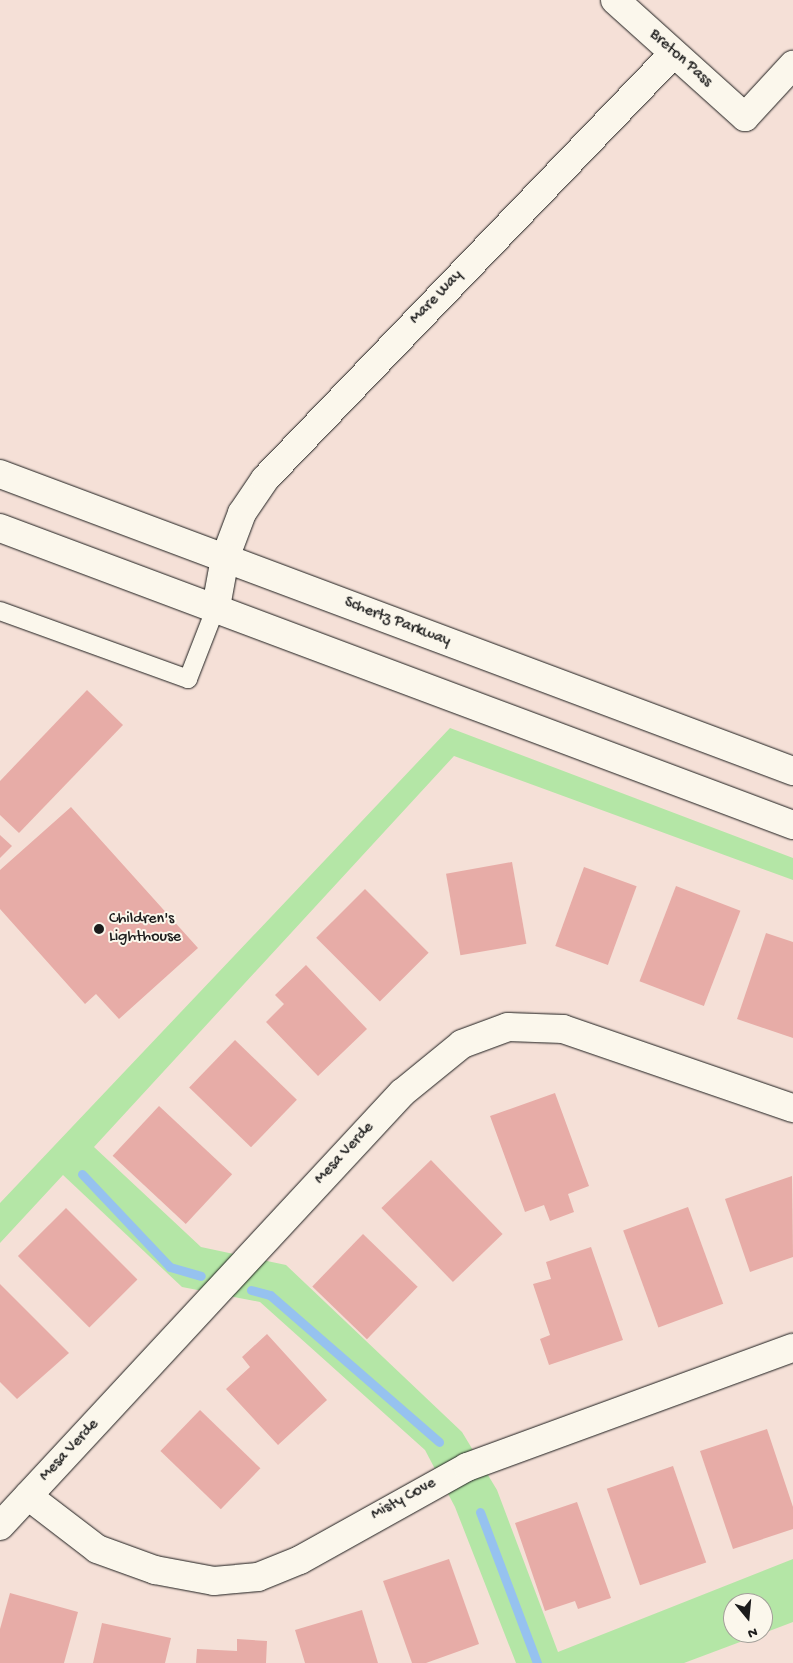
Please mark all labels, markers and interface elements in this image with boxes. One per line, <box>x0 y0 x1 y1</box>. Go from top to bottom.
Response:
street label: Breton Pass <box>645 26 715 92</box>
street label: Mare Way <box>406 267 468 329</box>
street label: Schertz Parkway <box>341 594 453 652</box>
place label: Children's Lighthouse <box>109 910 181 948</box>
marker: Children's Lighthouse <box>93 923 105 935</box>
street label: Mesa Verde <box>311 1119 379 1189</box>
street label: Mesa Verde <box>36 1416 104 1486</box>
street label: Misty Cove <box>368 1474 440 1526</box>
north arrow <box>723 1593 773 1643</box>
text: N <box>745 1622 759 1641</box>

